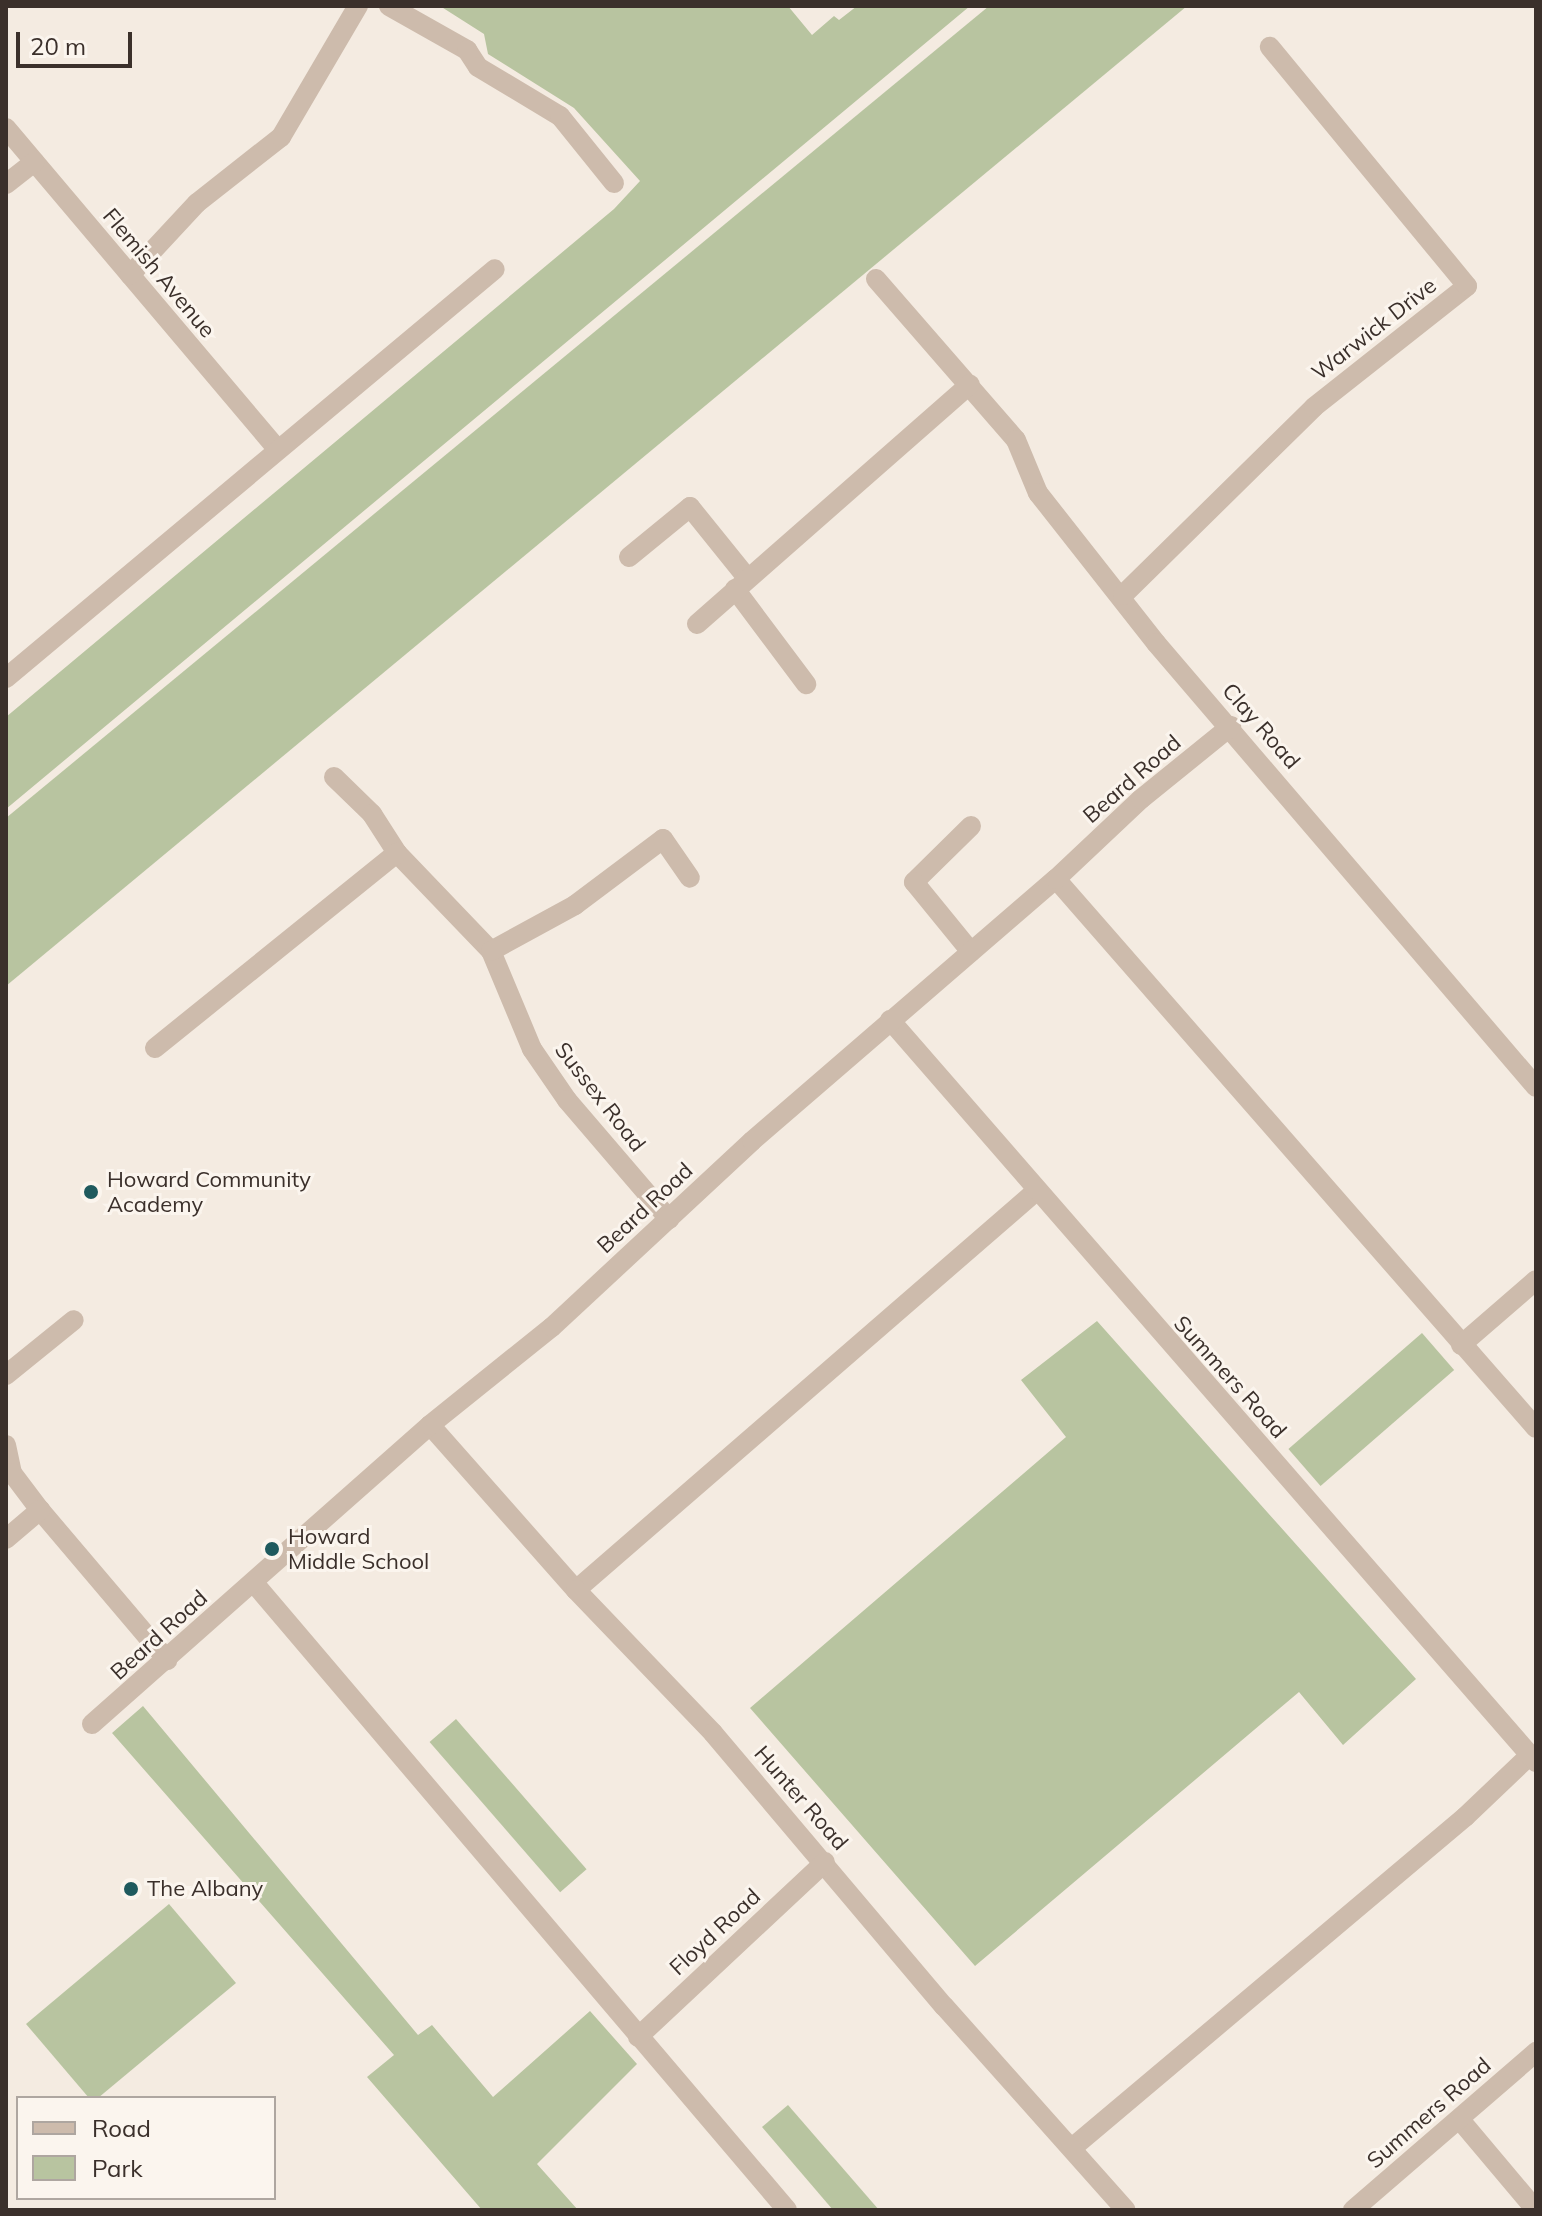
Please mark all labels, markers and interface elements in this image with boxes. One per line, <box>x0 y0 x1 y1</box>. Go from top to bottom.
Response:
scale bar <box>20 16 136 66</box>
text: 20 m <box>30 31 86 61</box>
street label: Flemish Avenue <box>97 203 221 343</box>
street label: Warwick Drive <box>1307 272 1441 386</box>
street label: Clay Road <box>1217 678 1305 774</box>
street label: Beard Road <box>1078 729 1186 829</box>
street label: Sussex Road <box>549 1037 651 1157</box>
street label: Beard Road <box>592 1157 698 1259</box>
place label: Howard Community Academy <box>107 1166 311 1218</box>
marker: Howard Community Academy <box>82 1183 100 1201</box>
street label: Summers Road <box>1168 1310 1292 1444</box>
place label: Howard Middle School <box>288 1523 429 1574</box>
marker: Howard Middle School <box>263 1540 281 1558</box>
street label: Beard Road <box>105 1585 213 1685</box>
street label: Hunter Road <box>749 1740 853 1856</box>
place label: The Albany <box>147 1876 263 1902</box>
marker: The Albany <box>122 1880 140 1898</box>
street label: Floyd Road <box>664 1883 766 1981</box>
street label: Summers Road <box>1362 2052 1496 2174</box>
legend <box>16 2096 276 2200</box>
text: Road <box>92 2113 151 2143</box>
text: Park <box>92 2153 143 2183</box>

